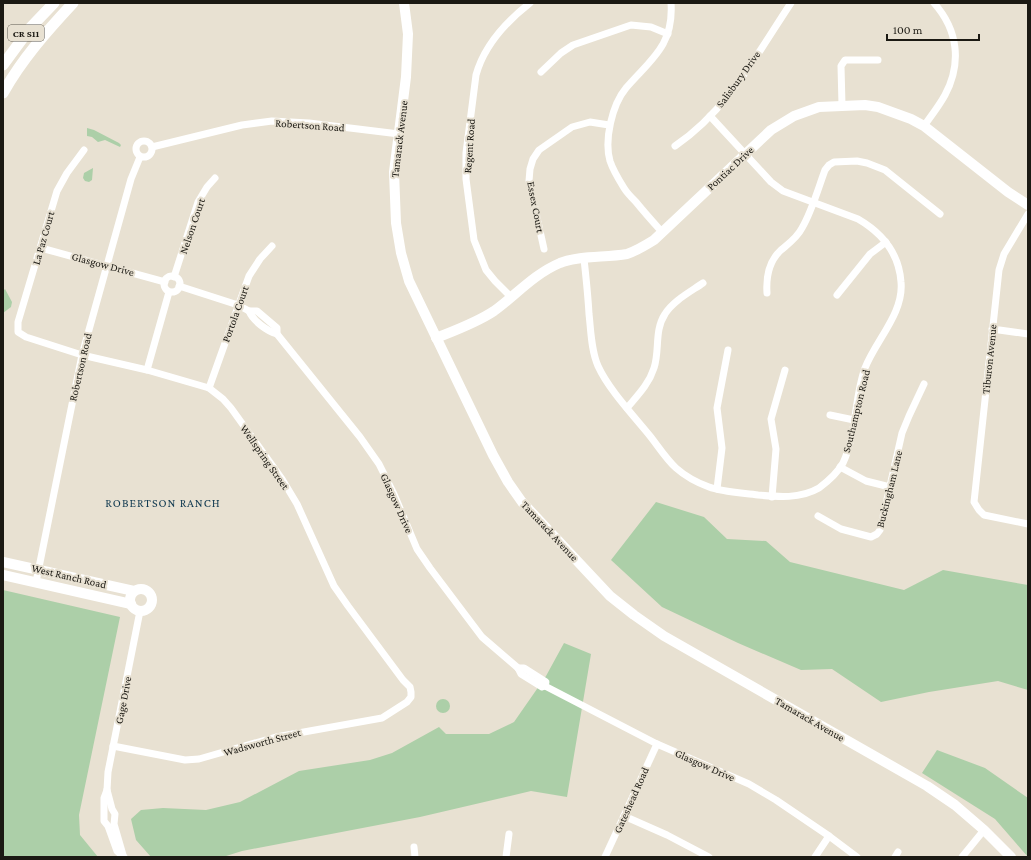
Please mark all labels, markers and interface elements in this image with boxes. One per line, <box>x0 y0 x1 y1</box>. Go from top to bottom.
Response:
scale bar <box>887 16 979 42</box>
text: 100 m <box>893 23 923 37</box>
road number: CR S11 <box>8 25 44 41</box>
street label: Salisbury Drive <box>714 48 763 110</box>
street label: Tamarack Avenue <box>388 100 410 178</box>
street label: Robertson Road <box>275 117 345 133</box>
street label: Regent Road <box>461 118 478 174</box>
street label: Pontiac Drive <box>704 143 756 192</box>
street label: Essex Court <box>525 180 547 234</box>
street label: Nelson Court <box>177 196 207 255</box>
street label: La Paz Court <box>30 210 56 266</box>
street label: Glasgow Drive <box>70 250 136 279</box>
street label: Portola Court <box>219 284 251 344</box>
street label: Tiburon Avenue <box>979 323 999 394</box>
street label: Robertson Road <box>66 332 94 402</box>
street label: Southampton Road <box>840 368 873 454</box>
street label: Wellspring Street <box>237 422 292 493</box>
street label: Buckingham Lane <box>874 449 905 529</box>
street label: Glasgow Drive <box>378 471 416 535</box>
district label: ROBERTSON RANCH <box>105 496 221 510</box>
street label: Tamarack Avenue <box>519 499 581 564</box>
street label: West Ranch Road <box>30 562 108 590</box>
street label: Gage Drive <box>113 675 134 725</box>
street label: Tamarack Avenue <box>773 694 847 744</box>
street label: Wadsworth Street <box>222 726 302 758</box>
street label: Glasgow Drive <box>673 746 737 784</box>
street label: Gateshead Road <box>611 765 651 835</box>

